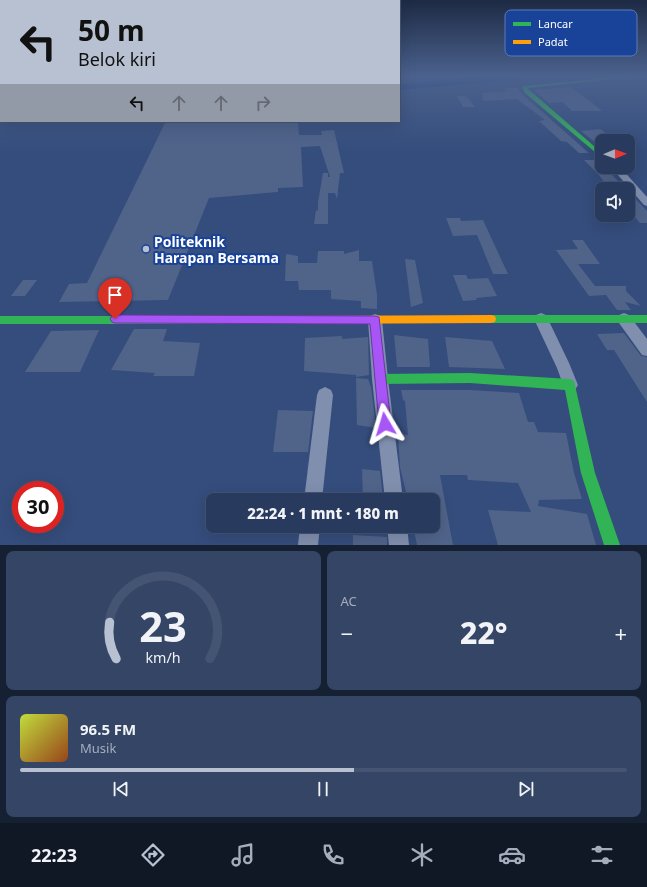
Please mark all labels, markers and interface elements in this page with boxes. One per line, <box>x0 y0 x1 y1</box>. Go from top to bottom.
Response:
legend <box>505 10 637 56</box>
text: 50 m <box>78 11 145 49</box>
icon: left <box>12 16 64 68</box>
text: Lancar <box>538 16 573 31</box>
text: Padat <box>538 34 568 49</box>
text: Belok kiri <box>78 47 156 71</box>
icon: left <box>126 92 148 114</box>
icon: ahead <box>168 92 190 114</box>
icon: ahead <box>210 92 232 114</box>
icon: right <box>252 92 274 114</box>
north arrow <box>595 134 635 174</box>
map controls <box>595 134 635 222</box>
button: sound <box>595 182 635 222</box>
place label: Politeknik Harapan Bersama <box>154 232 279 267</box>
marker: Politeknik Harapan Bersama <box>141 244 151 254</box>
pin <box>98 278 132 319</box>
icon: arrive <box>104 284 126 306</box>
position arrow <box>364 403 406 445</box>
speed limit sign: 30 <box>12 481 64 533</box>
text: 22:24 · 1 mnt · 180 m <box>247 503 399 523</box>
text: AC <box>341 592 357 610</box>
text: 23 <box>139 597 187 653</box>
text: 22° <box>460 612 507 653</box>
text: − <box>341 618 353 648</box>
text: + <box>614 618 627 648</box>
text: km/h <box>146 647 181 666</box>
text: 96.5 FM <box>80 719 136 739</box>
text: Musik <box>80 739 116 757</box>
icon: previous <box>110 778 132 800</box>
icon: pause <box>312 778 334 800</box>
icon: next <box>515 778 537 800</box>
icon: directions <box>139 841 167 869</box>
icon: music <box>229 841 257 869</box>
icon: phone <box>319 841 347 869</box>
icon: climate <box>408 841 436 869</box>
icon: car <box>498 841 526 869</box>
icon: filters <box>588 841 616 869</box>
text: 22:23 <box>31 843 77 867</box>

